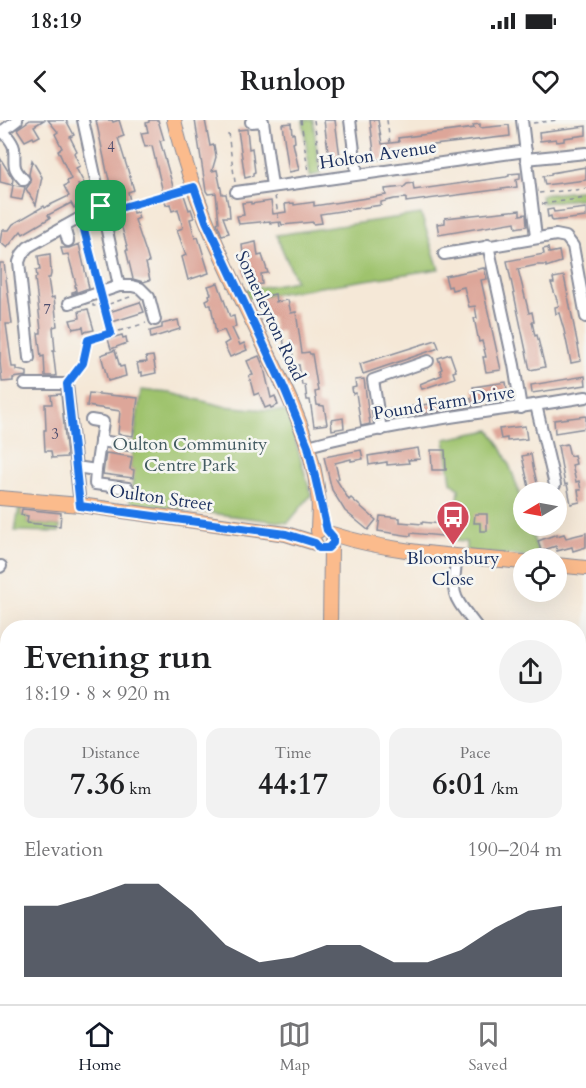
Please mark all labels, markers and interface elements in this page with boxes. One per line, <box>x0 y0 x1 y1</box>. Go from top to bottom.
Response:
text: 18:19 <box>30 6 81 36</box>
text: Runloop <box>240 63 346 100</box>
icon: back <box>24 65 57 98</box>
icon: heart <box>529 65 562 98</box>
street label: Holton Avenue <box>318 134 438 176</box>
house number: 4 <box>107 137 115 157</box>
pin <box>75 180 126 231</box>
icon: arrive <box>84 189 117 222</box>
street label: Somerleyton Road <box>229 247 311 386</box>
house number: 7 <box>43 299 51 319</box>
street label: Pound Farm Drive <box>371 379 517 427</box>
house number: 3 <box>51 424 59 444</box>
park label: Oulton Community Centre Park <box>113 432 268 478</box>
street label: Oulton Street <box>108 478 214 518</box>
north arrow <box>513 482 567 536</box>
map controls <box>513 482 567 602</box>
bus stop icon: Bloomsbury Close <box>435 499 471 546</box>
place label: Bloomsbury Close <box>406 546 500 592</box>
button: locate <box>513 548 567 602</box>
text: Evening run <box>24 635 212 680</box>
button: share <box>499 640 562 703</box>
text: 18:19 · 8 × 920 m <box>24 680 170 707</box>
text: Distance <box>81 742 140 764</box>
text: Time <box>274 742 312 764</box>
text: Pace <box>460 742 491 764</box>
text: 7.36 <box>70 764 125 805</box>
text: 44:17 <box>258 764 328 805</box>
text: 6:01 <box>432 764 487 805</box>
text: km <box>125 778 151 800</box>
text: /km <box>487 778 519 800</box>
text: Elevation <box>24 836 103 863</box>
text: 190–204 m <box>467 836 562 863</box>
tab: Home <box>79 1018 121 1076</box>
tab: Map <box>278 1018 311 1076</box>
tab: Saved <box>469 1018 507 1076</box>

